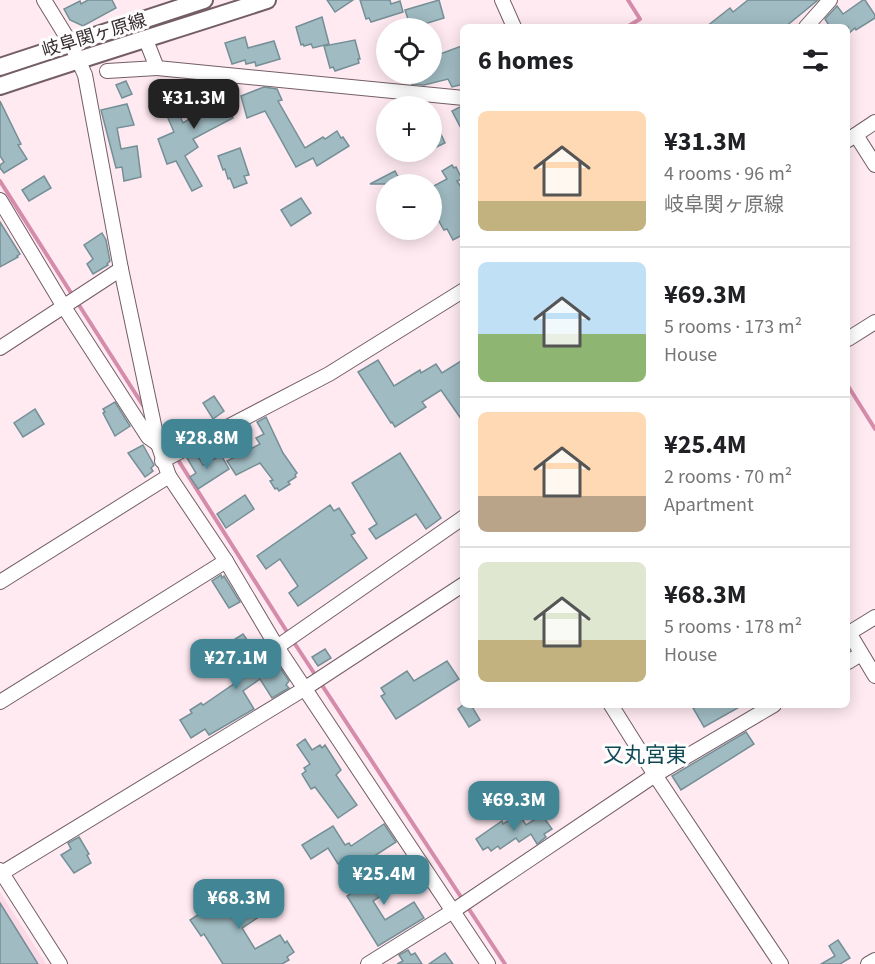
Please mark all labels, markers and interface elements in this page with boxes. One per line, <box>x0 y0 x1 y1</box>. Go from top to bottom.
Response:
street label: 岐阜関ヶ原線 <box>39 8 149 63</box>
map controls <box>376 18 442 240</box>
button: locate <box>376 18 442 84</box>
text: 6 homes <box>478 42 573 79</box>
icon: filters <box>799 44 832 77</box>
pin: ¥31.3M <box>145 79 243 130</box>
text: ¥31.3M <box>162 84 226 112</box>
button: + <box>376 96 442 162</box>
text: ¥31.3M <box>664 123 747 160</box>
icon: home <box>526 135 598 207</box>
text: 4 rooms · 96 m² <box>664 160 792 188</box>
button: − <box>376 174 442 240</box>
text: 岐阜関ヶ原線 <box>664 191 784 219</box>
text: ¥69.3M <box>664 276 747 313</box>
icon: home <box>526 286 598 358</box>
text: 5 rooms · 173 m² <box>664 313 802 341</box>
text: House <box>664 341 717 369</box>
pin: ¥28.8M <box>158 419 256 470</box>
text: ¥28.8M <box>175 424 239 452</box>
text: ¥25.4M <box>664 426 747 463</box>
icon: home <box>526 436 598 508</box>
text: 2 rooms · 70 m² <box>664 463 792 491</box>
text: Apartment <box>664 491 754 519</box>
text: ¥68.3M <box>664 576 747 613</box>
icon: home <box>526 586 598 658</box>
text: 5 rooms · 178 m² <box>664 613 802 641</box>
pin: ¥27.1M <box>187 639 285 690</box>
text: House <box>664 641 717 669</box>
text: ¥27.1M <box>204 644 268 672</box>
district label: 又丸宮東 <box>603 740 687 770</box>
pin: ¥69.3M <box>465 781 563 832</box>
text: ¥69.3M <box>482 786 546 814</box>
pin: ¥25.4M <box>335 855 433 906</box>
text: ¥25.4M <box>352 860 416 888</box>
pin: ¥68.3M <box>190 879 288 930</box>
text: ¥68.3M <box>207 884 271 912</box>

